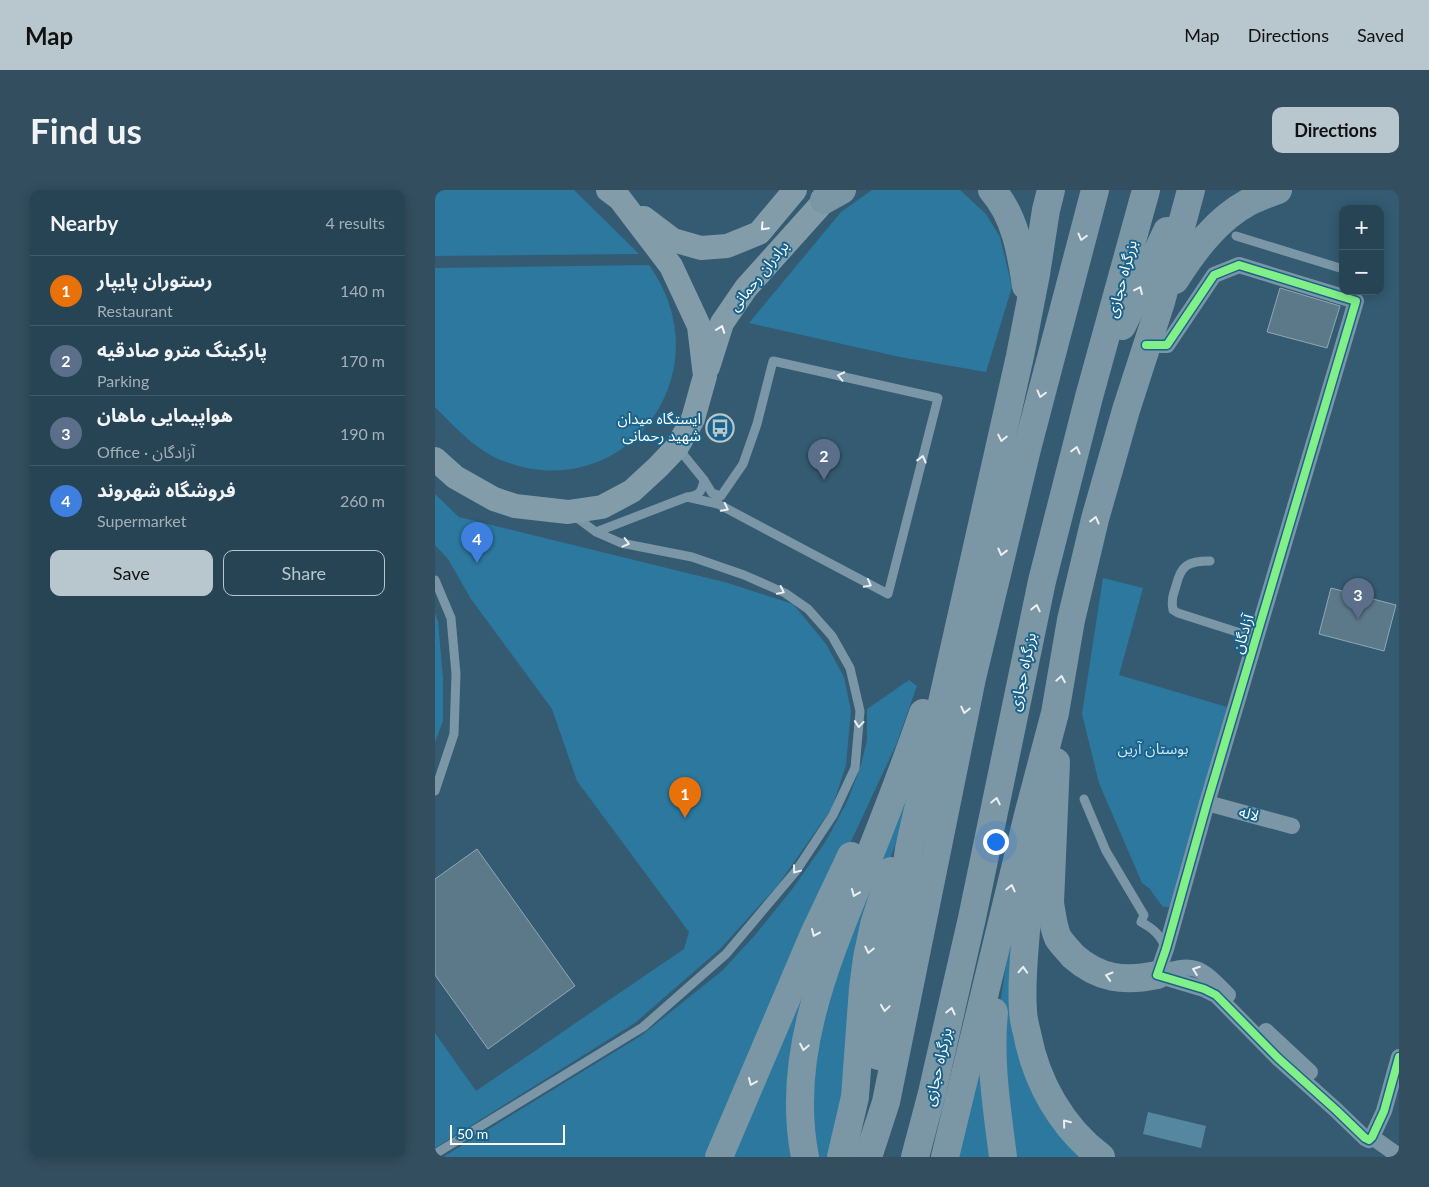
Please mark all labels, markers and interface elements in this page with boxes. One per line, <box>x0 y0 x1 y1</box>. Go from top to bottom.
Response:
text: Map <box>25 21 73 50</box>
text: Map <box>1184 24 1220 46</box>
text: Directions <box>1248 24 1329 46</box>
text: Saved <box>1357 24 1404 46</box>
button: Directions <box>1272 107 1399 153</box>
text: Find us <box>30 109 142 151</box>
map controls <box>1339 205 1384 295</box>
button: + <box>1339 205 1384 250</box>
text: Nearby <box>50 210 118 235</box>
text: 4 results <box>325 213 385 232</box>
one-way arrow <box>761 221 770 230</box>
one-way arrow <box>1078 233 1088 241</box>
street label: برادران رحمانی <box>724 237 793 315</box>
street label: بزرگراه حجازی <box>1102 238 1141 320</box>
button: − <box>1339 250 1384 295</box>
text: رستوران پایپار <box>97 268 212 291</box>
text: 1 <box>61 281 71 300</box>
text: 140 m <box>340 281 385 300</box>
one-way arrow <box>1133 286 1143 295</box>
text: Restaurant <box>97 301 173 320</box>
one-way arrow <box>715 325 725 334</box>
text: پارکینگ مترو صادقیه <box>97 338 267 361</box>
text: 2 <box>61 351 71 370</box>
text: 170 m <box>340 351 385 370</box>
text: Parking <box>97 371 149 390</box>
one-way arrow <box>836 371 845 382</box>
one-way arrow <box>1037 390 1047 398</box>
text: هواپیمایی ماهان <box>97 403 233 426</box>
place label: ایستگاه میدان شهید رحمانی <box>617 409 701 445</box>
bus stop icon: ایستگاه میدان شهید رحمانی <box>705 413 735 443</box>
text: 3 <box>61 424 71 443</box>
text: 190 m <box>340 424 385 443</box>
one-way arrow <box>997 434 1008 443</box>
pin: 2 <box>808 439 840 480</box>
text: Office · آزادگان <box>97 442 195 461</box>
one-way arrow <box>1070 447 1080 455</box>
one-way arrow <box>916 454 927 463</box>
text: فروشگاه شهروند <box>97 478 236 501</box>
text: 4 <box>61 491 71 510</box>
text: 260 m <box>340 491 385 510</box>
one-way arrow <box>719 502 728 512</box>
text: Supermarket <box>97 511 186 530</box>
one-way arrow <box>1089 515 1100 524</box>
pin: 4 <box>461 522 493 563</box>
one-way arrow <box>622 537 631 548</box>
one-way arrow <box>997 548 1008 557</box>
button: Save <box>50 550 213 596</box>
button: Share <box>223 550 385 596</box>
one-way arrow <box>863 578 872 588</box>
pin: 3 <box>1342 578 1374 619</box>
one-way arrow <box>775 585 784 595</box>
one-way arrow <box>1030 603 1041 612</box>
street label: آزادگان <box>1228 611 1258 656</box>
street label: بزرگراه حجازی <box>1005 631 1040 713</box>
one-way arrow <box>1055 674 1065 683</box>
one-way arrow <box>961 706 971 715</box>
one-way arrow <box>854 720 865 728</box>
park label: بوستان آرین <box>1118 739 1188 758</box>
pin: 1 <box>669 777 701 818</box>
one-way arrow <box>991 797 1001 806</box>
street label: لاله <box>1237 802 1261 824</box>
your location <box>983 829 1009 855</box>
one-way arrow <box>793 864 802 874</box>
one-way arrow <box>1005 883 1016 892</box>
one-way arrow <box>850 888 860 896</box>
one-way arrow <box>810 928 821 937</box>
one-way arrow <box>864 946 875 955</box>
one-way arrow <box>1018 966 1029 974</box>
one-way arrow <box>1192 966 1201 976</box>
one-way arrow <box>1105 971 1113 981</box>
one-way arrow <box>880 1004 890 1012</box>
one-way arrow <box>945 1007 956 1016</box>
street label: بزرگراه حجازی <box>919 1026 956 1108</box>
one-way arrow <box>799 1042 810 1051</box>
one-way arrow <box>747 1077 758 1086</box>
one-way arrow <box>1063 1119 1072 1128</box>
scale bar <box>450 1122 565 1145</box>
text: 50 m <box>457 1125 488 1142</box>

